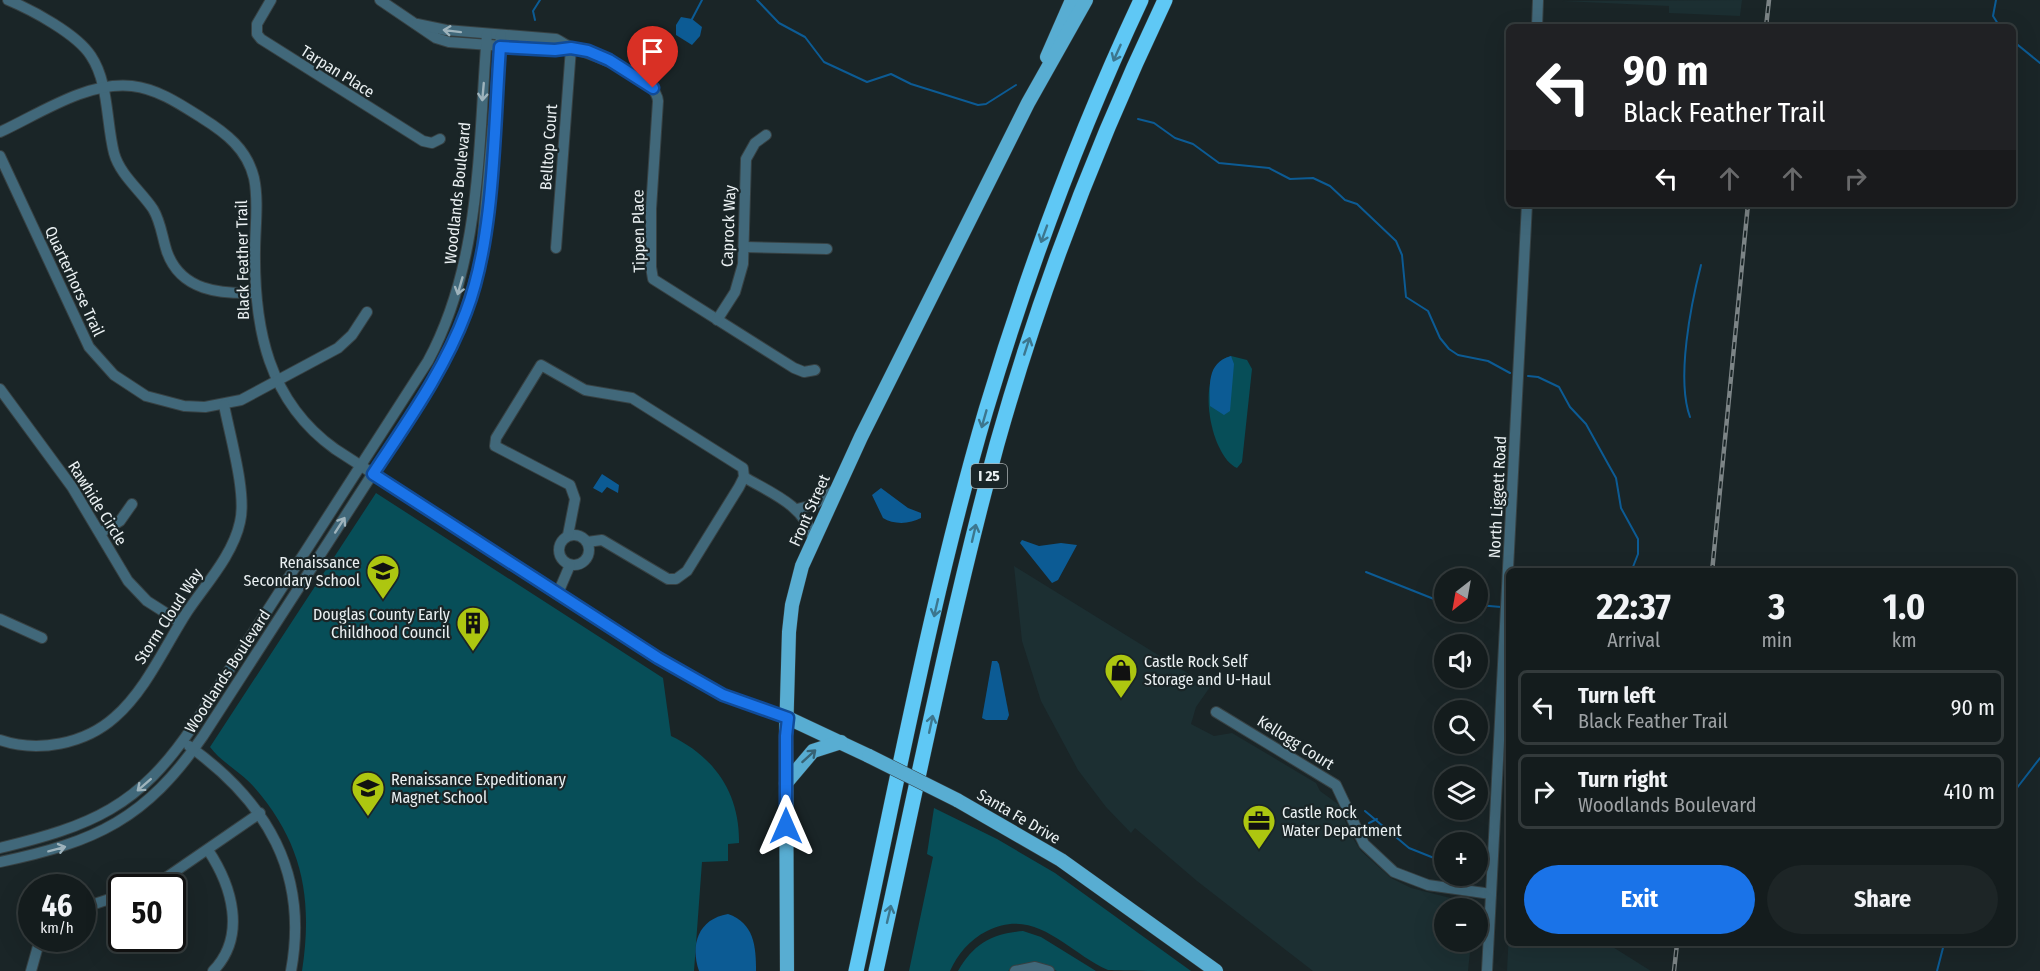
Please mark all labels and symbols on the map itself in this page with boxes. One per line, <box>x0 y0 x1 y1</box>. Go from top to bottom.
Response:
one-way arrow <box>443 25 462 36</box>
pin <box>627 26 678 88</box>
street label: Tarpan Place <box>297 41 378 102</box>
one-way arrow <box>1111 44 1122 62</box>
one-way arrow <box>477 82 488 102</box>
street label: Belltop Court <box>536 103 561 191</box>
street label: Woodlands Boulevard <box>441 121 474 265</box>
street label: Caprock Way <box>718 184 739 267</box>
street label: Tippen Place <box>628 189 649 273</box>
street label: Black Feather Trail <box>232 200 253 320</box>
street label: Quarterhorse Trail <box>41 223 108 339</box>
one-way arrow <box>1038 224 1049 243</box>
one-way arrow <box>454 276 465 295</box>
one-way arrow <box>1022 337 1033 356</box>
one-way arrow <box>978 409 989 428</box>
street label: North Liggett Road <box>1485 435 1510 559</box>
street label: Rawhide Circle <box>64 458 131 549</box>
road number: I 25 <box>971 464 1007 488</box>
street label: Front Street <box>785 471 834 549</box>
one-way arrow <box>334 517 346 533</box>
one-way arrow <box>969 524 981 543</box>
place label: Renaissance Secondary School <box>244 553 360 590</box>
school or university icon: Renaissance Secondary School <box>365 553 401 600</box>
street label: Storm Cloud Way <box>130 564 207 668</box>
north arrow <box>1434 568 1488 622</box>
one-way arrow <box>929 598 941 617</box>
place label: Douglas County Early Childhood Council <box>313 605 451 642</box>
building icon: Douglas County Early Childhood Council <box>455 605 491 652</box>
street label: Woodlands Boulevard <box>181 606 274 736</box>
shop icon: Castle Rock Self Storage and U-Haul <box>1103 652 1139 699</box>
place label: Castle Rock Self Storage and U-Haul <box>1144 652 1271 689</box>
street label: Kellogg Court <box>1254 711 1338 774</box>
one-way arrow <box>926 714 937 734</box>
one-way arrow <box>801 749 816 763</box>
school or university icon: Renaissance Expeditionary Magnet School <box>350 770 386 817</box>
place label: Renaissance Expeditionary Magnet School <box>391 770 567 807</box>
one-way arrow <box>137 778 152 792</box>
street label: Santa Fe Drive <box>974 785 1064 848</box>
position arrow <box>754 794 818 858</box>
office icon: Castle Rock Water Department <box>1241 803 1277 850</box>
place label: Castle Rock Water Department <box>1282 803 1402 840</box>
one-way arrow <box>47 842 66 854</box>
speed limit sign: 50 <box>108 874 186 952</box>
one-way arrow <box>884 905 895 924</box>

